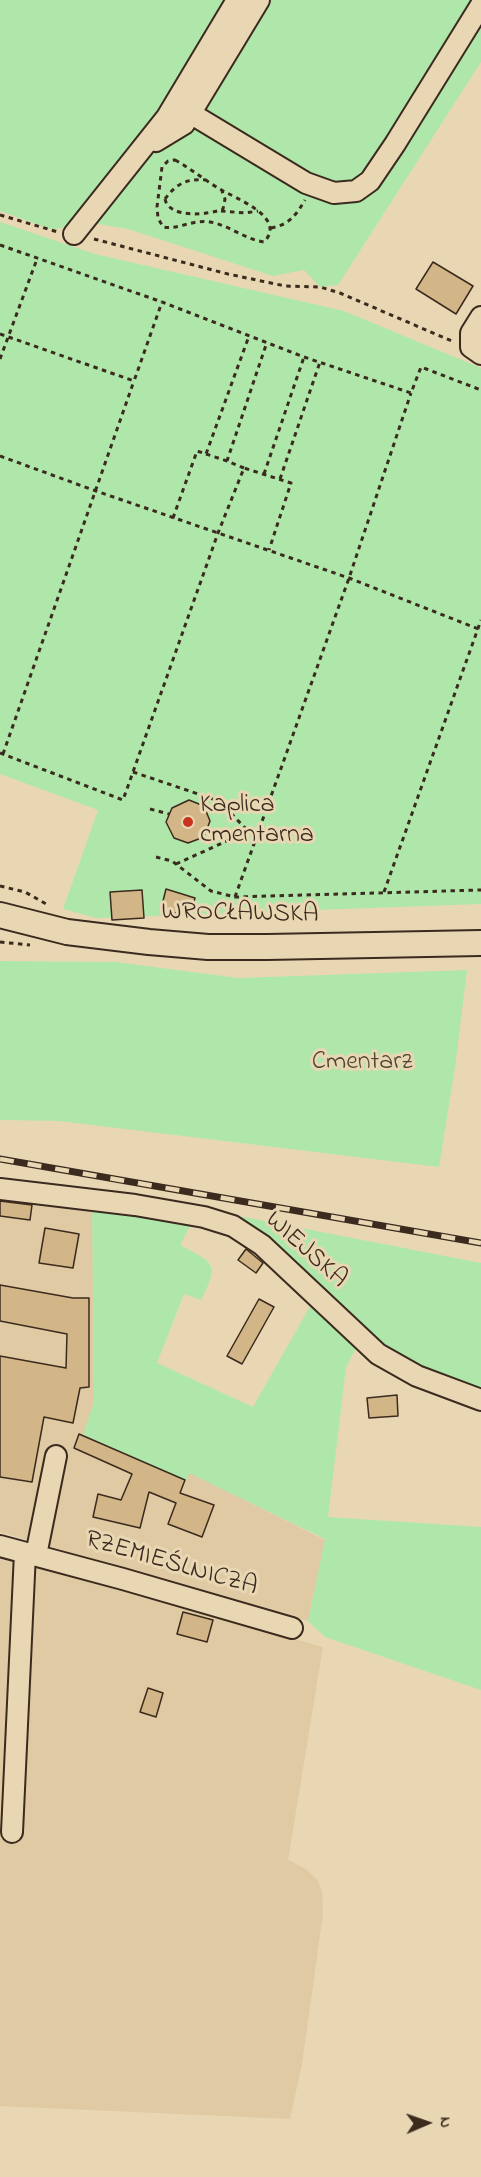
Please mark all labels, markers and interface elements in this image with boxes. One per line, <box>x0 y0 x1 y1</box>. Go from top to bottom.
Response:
place label: Kaplica cmentarna <box>200 791 314 852</box>
marker: Kaplica cmentarna <box>181 815 195 829</box>
street label: WROCŁAWSKA <box>161 898 319 932</box>
park label: Cmentarz <box>312 1048 412 1080</box>
street label: WIEJSKA <box>257 1206 353 1296</box>
street label: RZEMIEŚLNICZA <box>81 1526 261 1604</box>
north arrow <box>397 2093 457 2153</box>
text: N <box>433 2117 457 2128</box>

